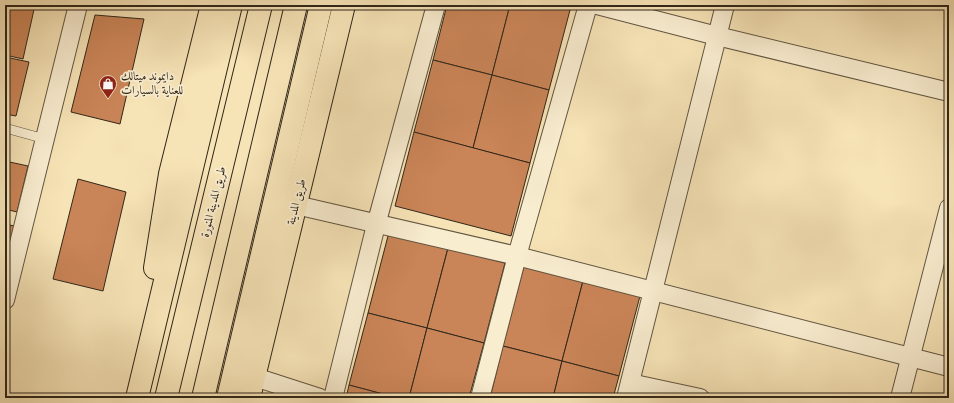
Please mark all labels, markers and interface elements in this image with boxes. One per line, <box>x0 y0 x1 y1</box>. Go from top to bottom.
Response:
place label: دايموند ميتالك للعناية بالسيارات <box>121 68 183 100</box>
shop icon: دايموند ميتالك للعناية بالسيارات <box>98 74 118 99</box>
street label: طريق المدينة المنورة <box>196 164 232 240</box>
street label: طريق المدينة <box>283 177 311 227</box>

